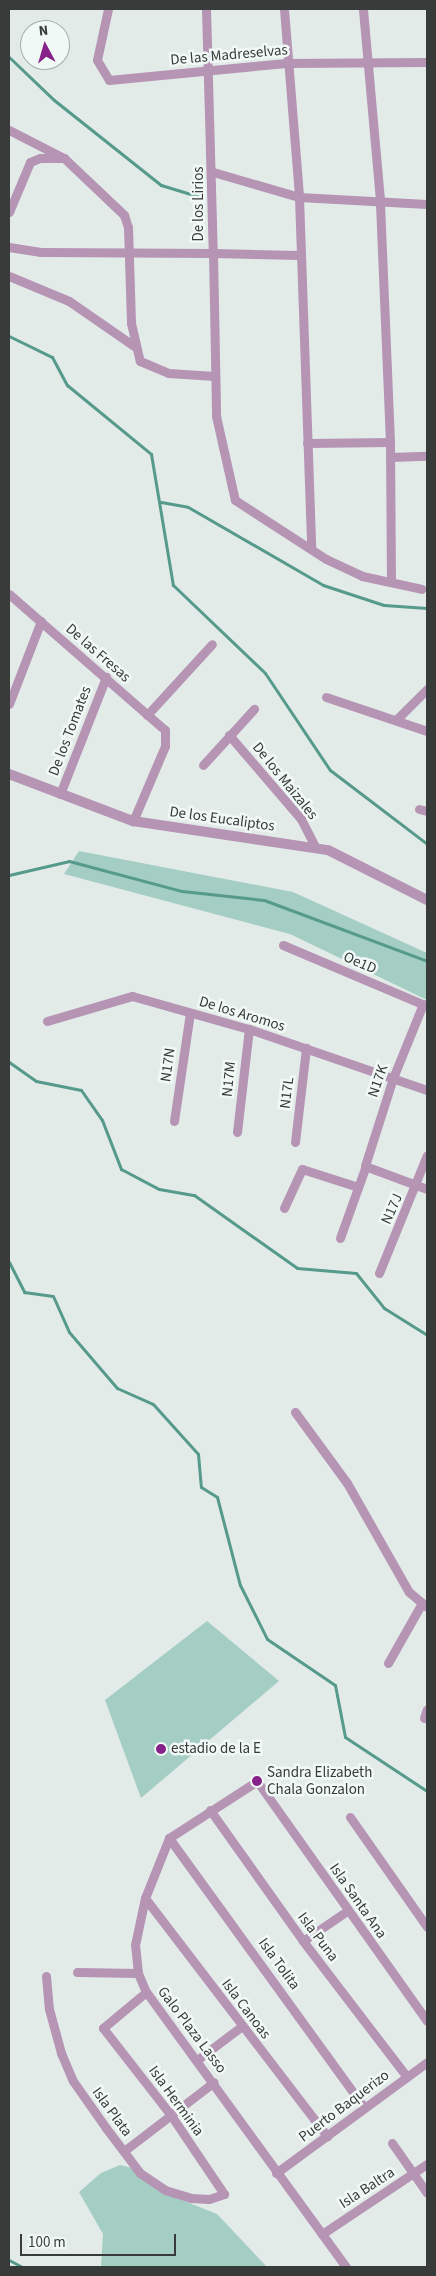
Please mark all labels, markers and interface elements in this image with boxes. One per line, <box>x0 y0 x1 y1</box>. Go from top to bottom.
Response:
north arrow <box>20 20 70 70</box>
text: N <box>38 21 49 42</box>
street label: De las Madreselvas <box>170 41 288 69</box>
street label: De los Lirios <box>190 166 208 242</box>
street label: De las Fresas <box>62 620 134 686</box>
street label: De los Tomates <box>45 684 95 778</box>
street label: De los Maizales <box>248 739 322 823</box>
street label: De los Eucaliptos <box>168 803 276 835</box>
street label: Oe1D <box>341 948 379 978</box>
street label: De los Aromos <box>197 992 287 1036</box>
street label: N17N <box>157 1047 179 1083</box>
street label: N17M <box>218 1060 240 1098</box>
street label: N17K <box>364 1062 392 1100</box>
street label: N17L <box>276 1076 298 1110</box>
street label: N17J <box>377 1191 407 1227</box>
place label: estadio de la E <box>171 1740 261 1758</box>
marker: estadio de la E <box>155 1743 167 1755</box>
place label: Sandra Elizabeth Chala Gonzalon <box>267 1763 372 1798</box>
marker: Sandra Elizabeth Chala Gonzalon <box>251 1775 263 1787</box>
street label: Isla Santa Ana <box>326 1860 390 1942</box>
street label: Isla Puna <box>294 1909 342 1965</box>
street label: Isla Tolita <box>254 1935 304 1993</box>
street label: Isla Canoas <box>218 1975 274 2043</box>
street label: Galo Plaza Lasso <box>154 1983 230 2077</box>
street label: Isla Herminia <box>144 2062 208 2140</box>
street label: Puerto Baquerizo <box>295 2066 393 2146</box>
street label: Isla Plata <box>88 2084 136 2140</box>
street label: Isla Baltra <box>336 2163 398 2213</box>
scale bar <box>22 2224 179 2256</box>
text: 100 m <box>28 2232 66 2253</box>

